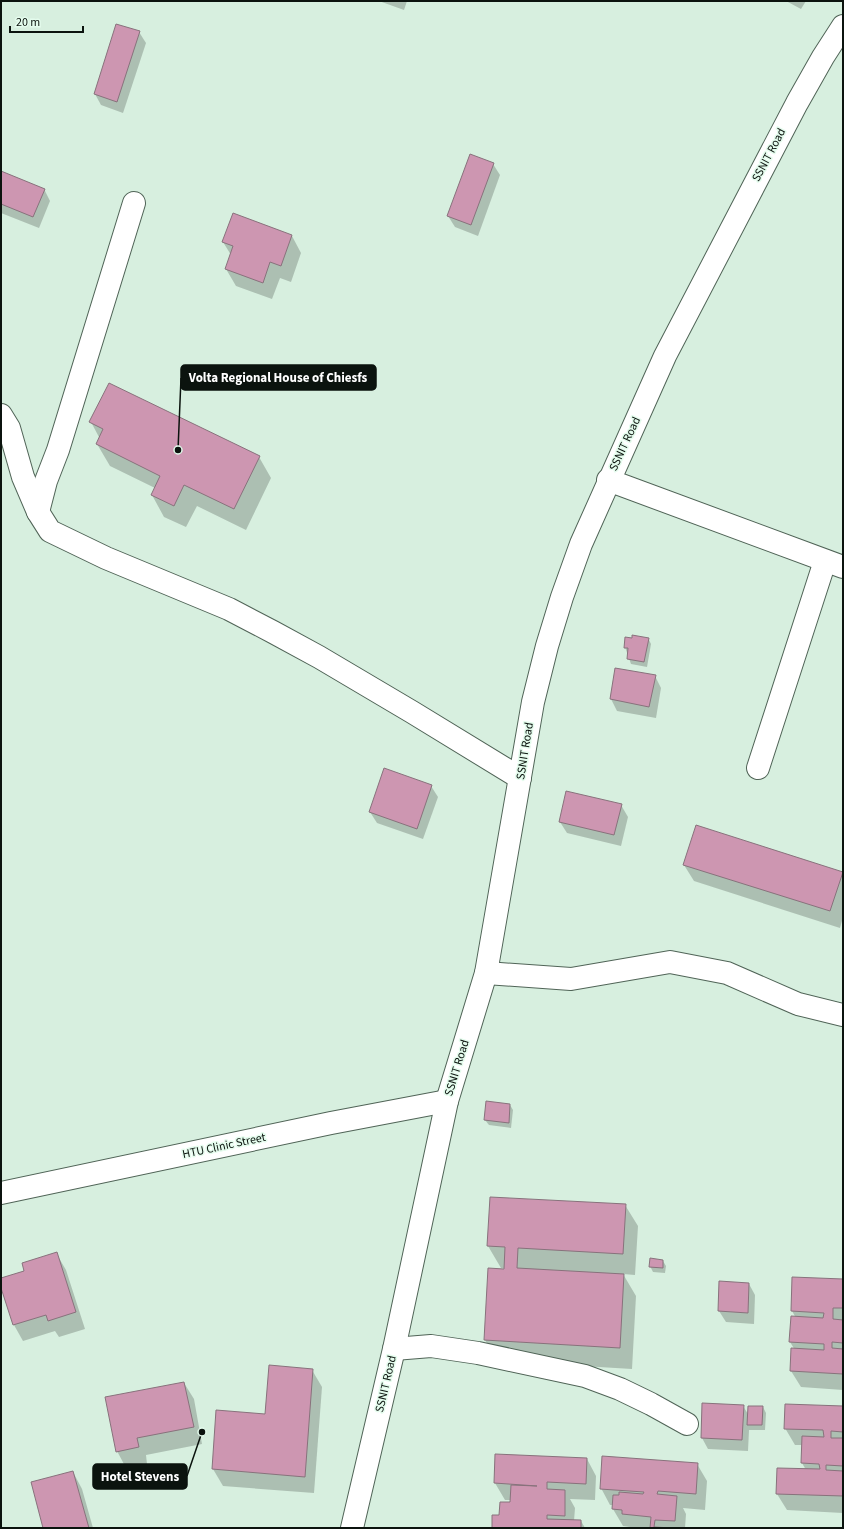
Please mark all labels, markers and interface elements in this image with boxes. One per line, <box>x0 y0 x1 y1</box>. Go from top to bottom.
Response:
scale bar <box>10 8 83 34</box>
text: 20 m <box>16 14 40 31</box>
street label: SSNIT Road <box>748 125 790 185</box>
callout: Volta Regional House of Chiesfs <box>181 365 376 390</box>
text: Volta Regional House of Chiesfs <box>188 369 368 387</box>
street label: SSNIT Road <box>605 414 645 474</box>
street label: SSNIT Road <box>512 721 538 781</box>
street label: SSNIT Road <box>440 1038 474 1098</box>
street label: HTU Clinic Street <box>181 1129 267 1163</box>
street label: SSNIT Road <box>371 1354 401 1414</box>
callout: Hotel Stevens <box>93 1464 187 1489</box>
text: Hotel Stevens <box>101 1468 179 1486</box>

